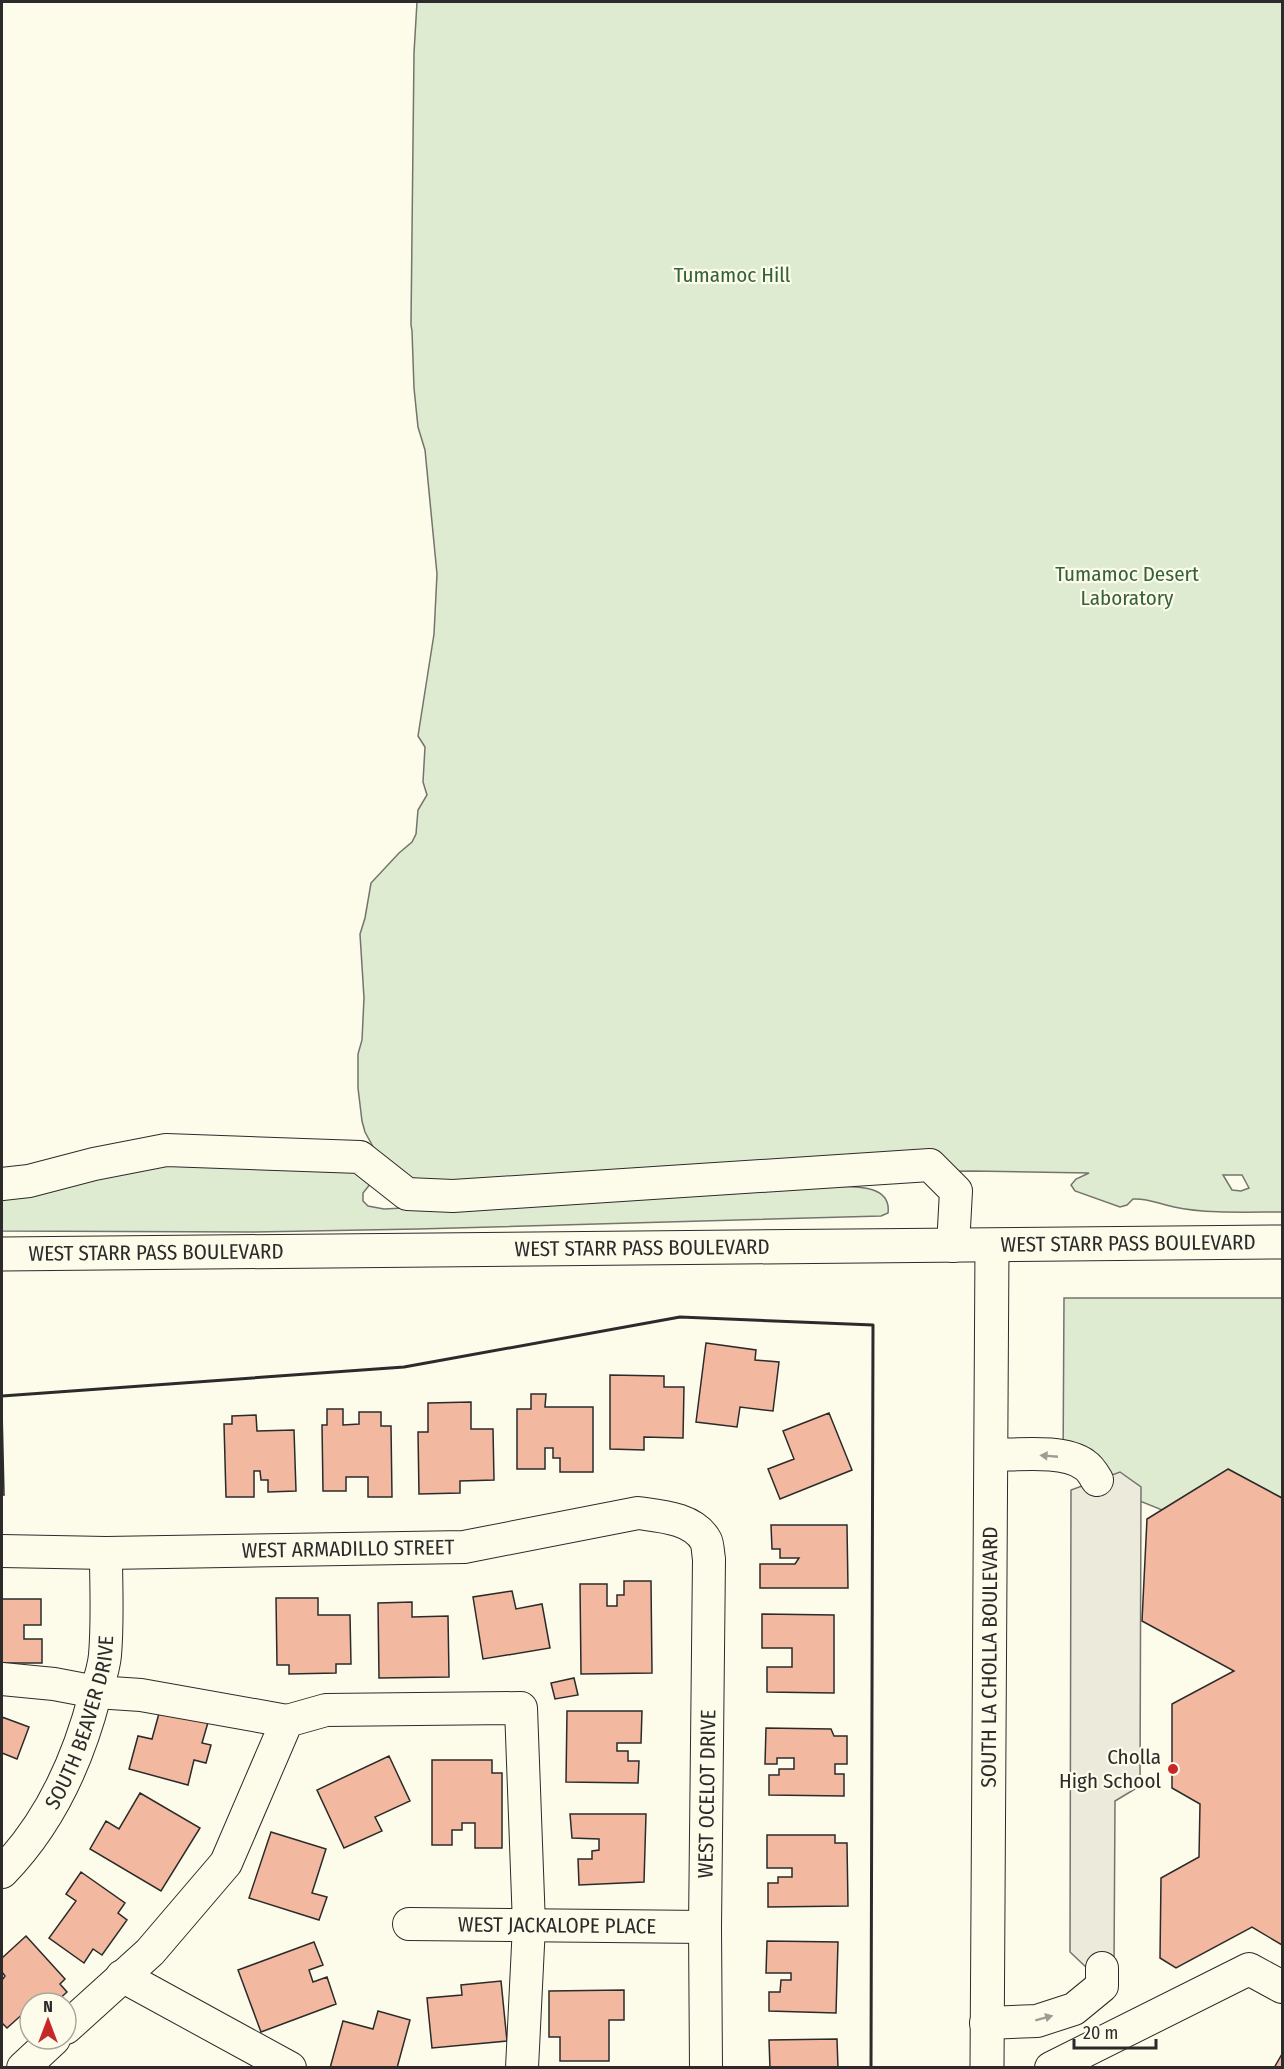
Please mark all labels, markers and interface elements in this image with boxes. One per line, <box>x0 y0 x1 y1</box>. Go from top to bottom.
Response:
park label: Tumamoc Hill <box>674 262 791 288</box>
park label: Tumamoc Desert Laboratory <box>1055 561 1199 611</box>
street label: WEST STARR PASS BOULEVARD <box>1000 1229 1256 1258</box>
street label: WEST STARR PASS BOULEVARD <box>514 1234 770 1262</box>
street label: WEST STARR PASS BOULEVARD <box>28 1238 284 1267</box>
one-way arrow <box>1039 1451 1058 1460</box>
street label: SOUTH LA CHOLLA BOULEVARD <box>976 1526 1003 1788</box>
street label: WEST ARMADILLO STREET <box>241 1534 455 1564</box>
street label: SOUTH BEAVER DRIVE <box>39 1635 119 1814</box>
street label: WEST OCELOT DRIVE <box>693 1709 721 1879</box>
place label: Cholla High School <box>1059 1744 1161 1794</box>
marker: Cholla High School <box>1166 1762 1180 1776</box>
street label: WEST JACKALOPE PLACE <box>458 1911 656 1940</box>
north arrow <box>18 1991 78 2051</box>
text: N <box>43 1997 53 2016</box>
scale bar <box>1074 2012 1156 2050</box>
one-way arrow <box>1035 2013 1053 2023</box>
text: 20 m <box>1083 2022 1118 2044</box>

